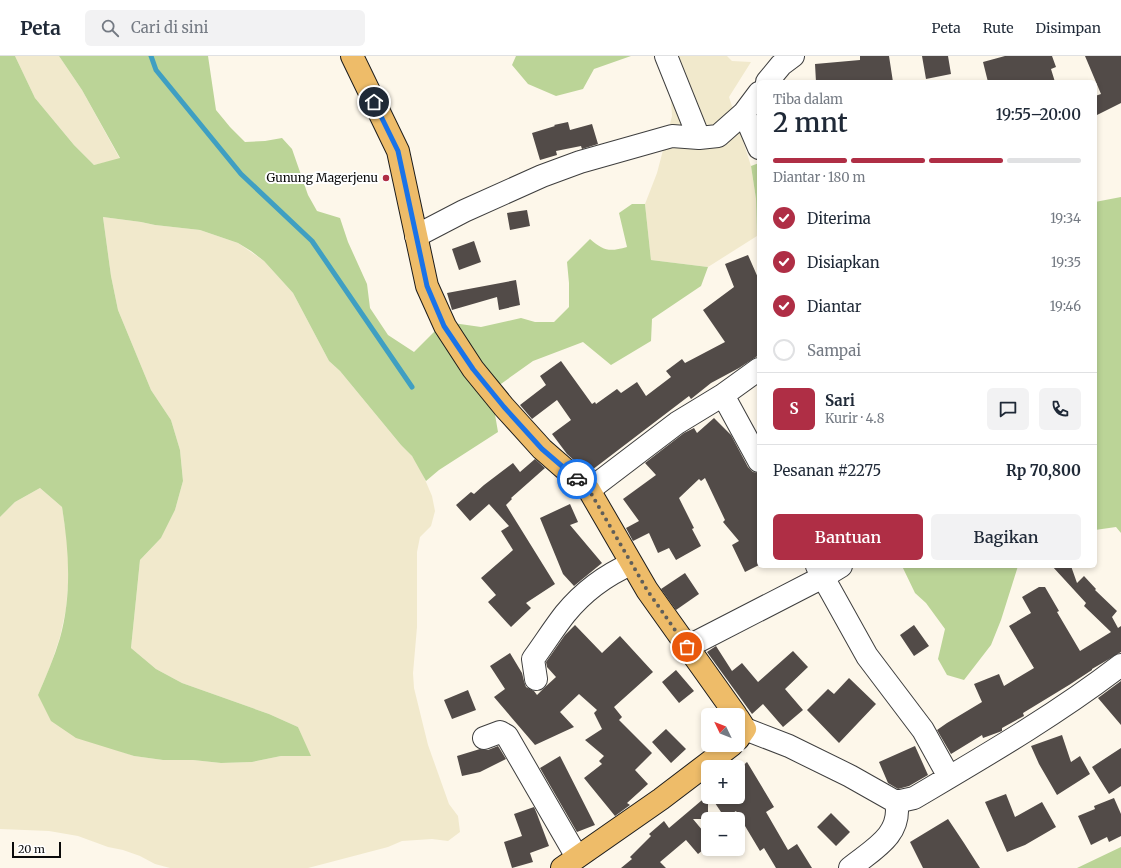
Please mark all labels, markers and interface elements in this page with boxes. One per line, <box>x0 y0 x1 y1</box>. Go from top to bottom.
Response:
search box <box>85 10 365 46</box>
text: Peta <box>20 16 61 40</box>
icon: search <box>99 17 121 39</box>
text: Cari di sini <box>131 18 208 37</box>
text: Peta <box>932 19 961 37</box>
text: Rute <box>983 19 1014 37</box>
text: Disimpan <box>1036 19 1101 37</box>
pin <box>357 85 391 119</box>
icon: home <box>363 91 385 113</box>
text: Tiba dalam <box>773 91 843 108</box>
text: 19:55–20:00 <box>996 105 1081 124</box>
text: 2 mnt <box>773 106 848 139</box>
text: Diantar · 180 m <box>773 169 866 186</box>
place label: Gunung Magerjenu <box>267 170 378 185</box>
marker: Gunung Magerjenu <box>381 173 391 183</box>
icon: check <box>773 207 795 229</box>
text: Diterima <box>807 209 871 228</box>
text: 19:34 <box>1050 210 1081 227</box>
icon: check <box>773 251 795 273</box>
text: Disiapkan <box>807 253 880 272</box>
text: 19:35 <box>1051 254 1081 271</box>
icon: check <box>773 295 795 317</box>
text: Diantar <box>807 297 862 316</box>
text: 19:46 <box>1050 298 1081 315</box>
text: Sampai <box>807 341 861 360</box>
button: chat <box>987 388 1029 430</box>
button: phone <box>1039 388 1081 430</box>
text: Sari <box>825 391 855 410</box>
text: S <box>789 399 799 418</box>
text: Kurir · 4.8 <box>825 410 884 427</box>
courier <box>557 459 597 499</box>
text: Pesanan #2275 <box>773 461 881 480</box>
text: Rp 70,800 <box>1006 461 1081 480</box>
icon: car <box>566 468 588 490</box>
button: Bantuan <box>773 514 923 560</box>
button: Bagikan <box>931 514 1081 560</box>
pin <box>670 630 704 664</box>
icon: bag <box>676 636 698 658</box>
north arrow <box>701 708 745 752</box>
map controls <box>701 708 745 856</box>
button: + <box>701 760 745 804</box>
button: − <box>701 812 745 856</box>
scale bar <box>12 840 61 859</box>
text: 20 m <box>18 842 45 856</box>

